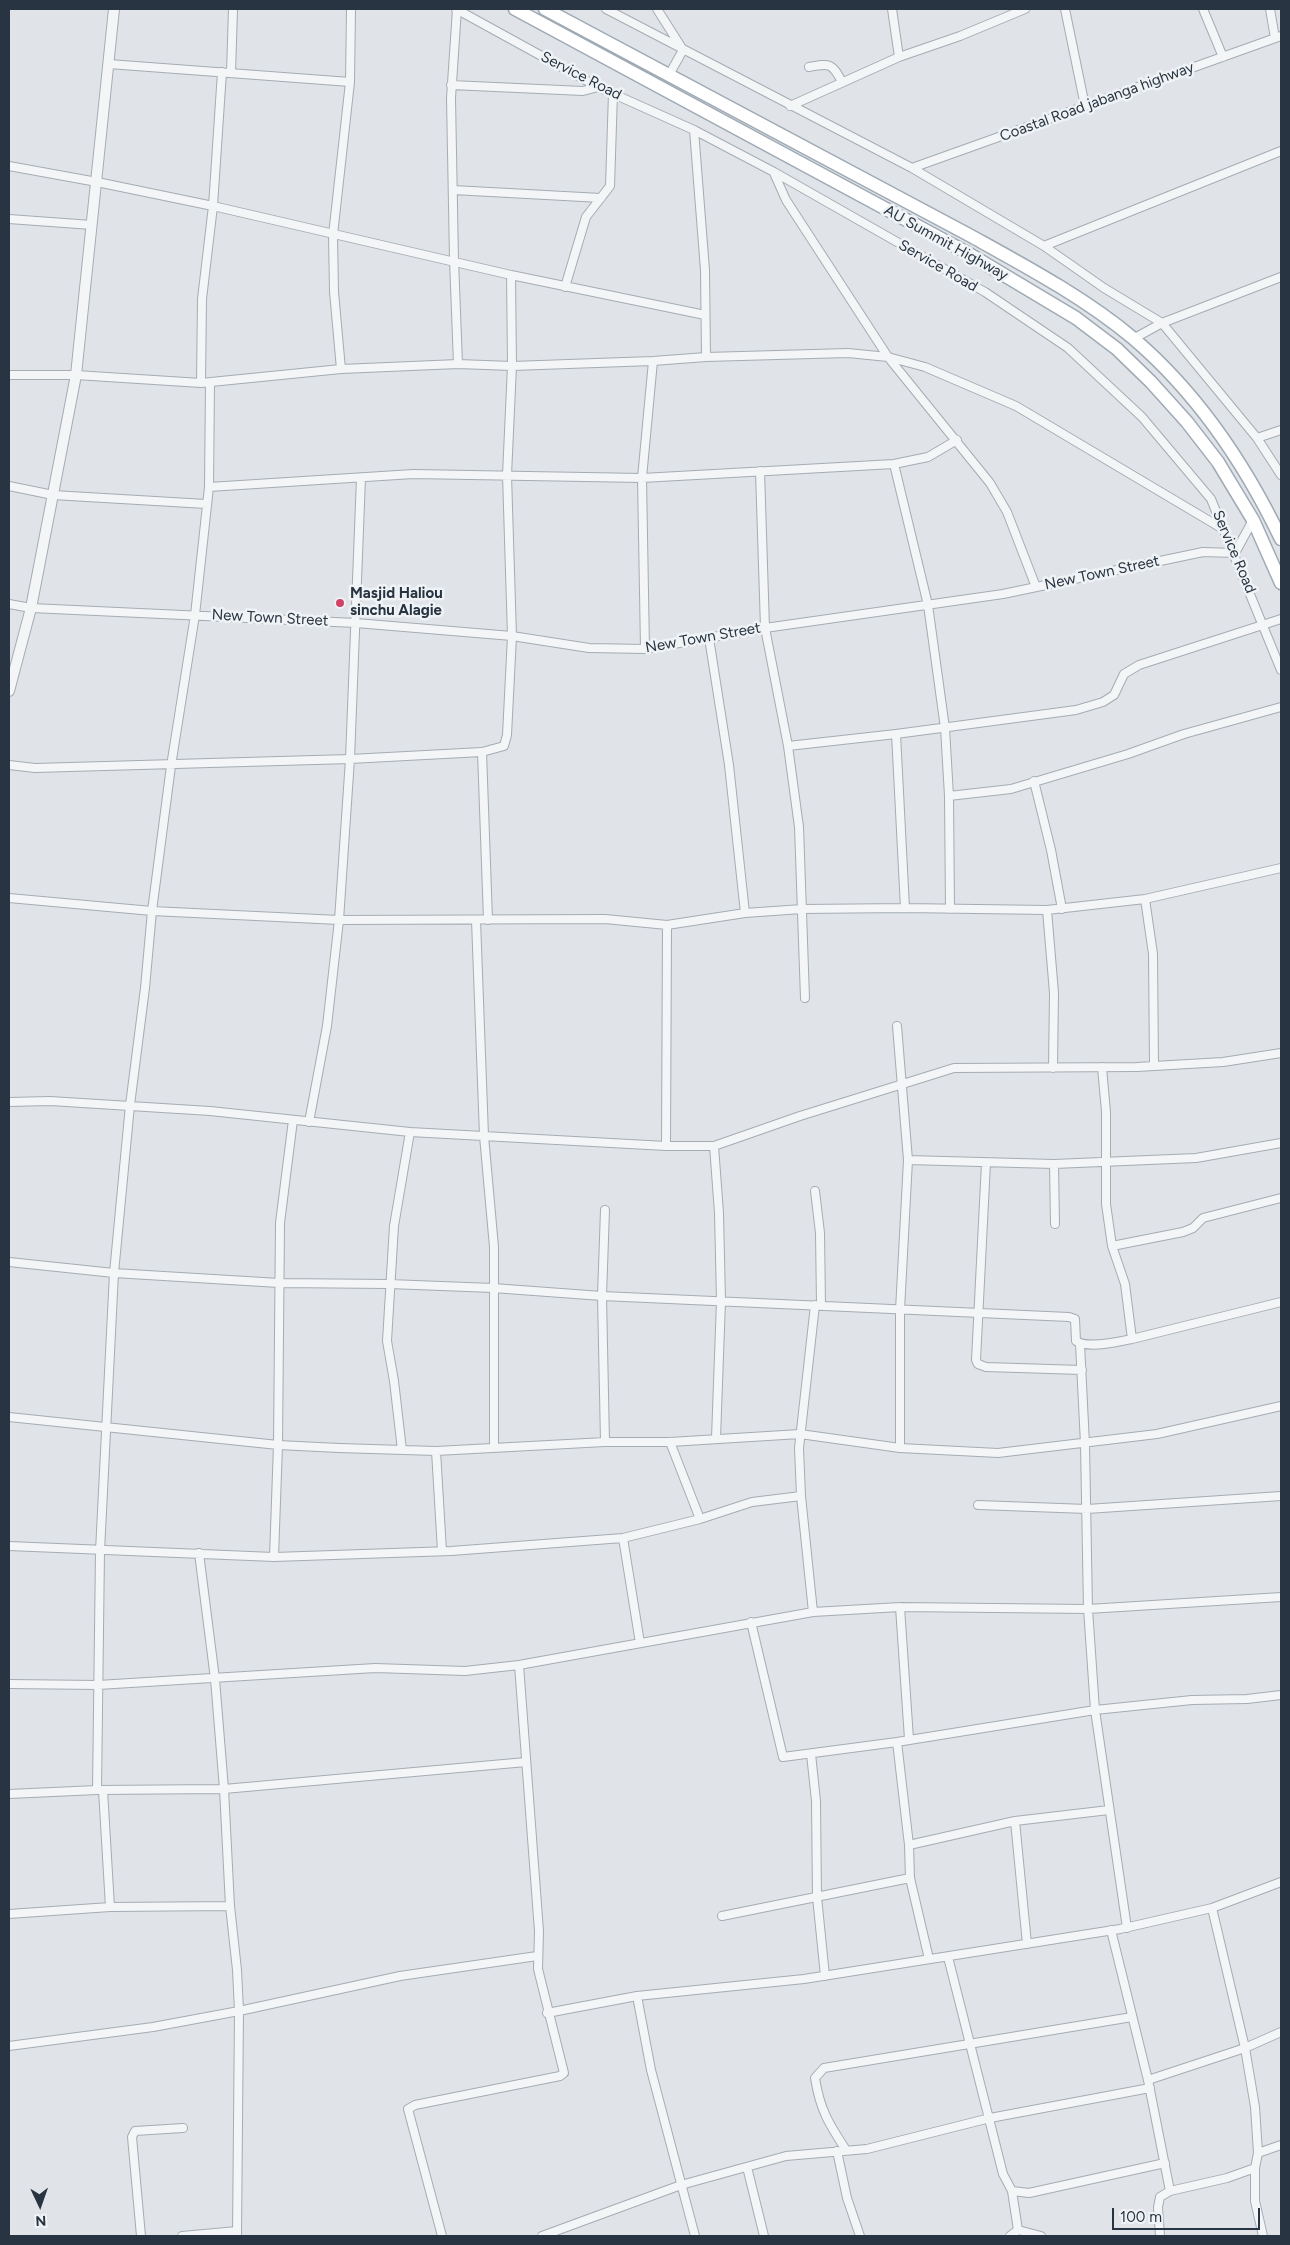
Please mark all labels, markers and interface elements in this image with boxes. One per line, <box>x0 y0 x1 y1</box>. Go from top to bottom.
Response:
street label: Service Road <box>538 48 624 104</box>
street label: Coastal Road jabanga highway <box>997 58 1197 146</box>
street label: AU Summit Highway <box>881 201 1011 285</box>
street label: Service Road <box>895 236 981 296</box>
street label: Service Road <box>1208 508 1260 596</box>
street label: New Town Street <box>1043 552 1161 594</box>
place label: Masjid Haliou sinchu Alagie <box>350 585 443 620</box>
marker: Masjid Haliou sinchu Alagie <box>334 597 346 609</box>
street label: New Town Street <box>211 606 329 630</box>
street label: New Town Street <box>644 619 762 657</box>
north arrow <box>15 2180 65 2230</box>
scale bar <box>1115 2198 1262 2230</box>
text: 100 m <box>1120 2208 1162 2226</box>
text: N <box>35 2212 47 2229</box>

